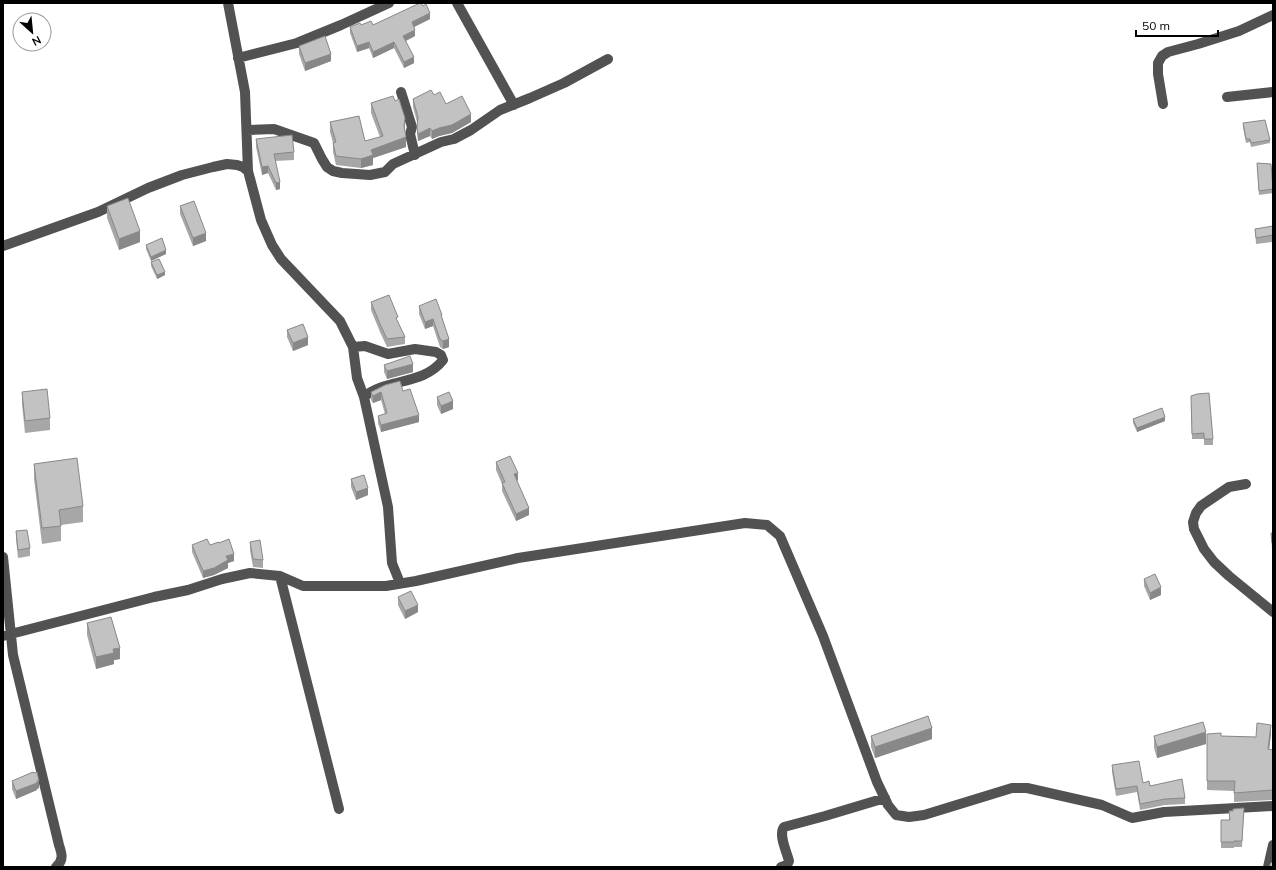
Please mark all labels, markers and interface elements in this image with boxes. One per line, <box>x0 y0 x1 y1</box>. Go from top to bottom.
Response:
north arrow <box>12 12 52 52</box>
scale bar <box>1136 12 1218 38</box>
text: 50 m <box>1142 18 1170 33</box>
text: N <box>30 33 43 49</box>

